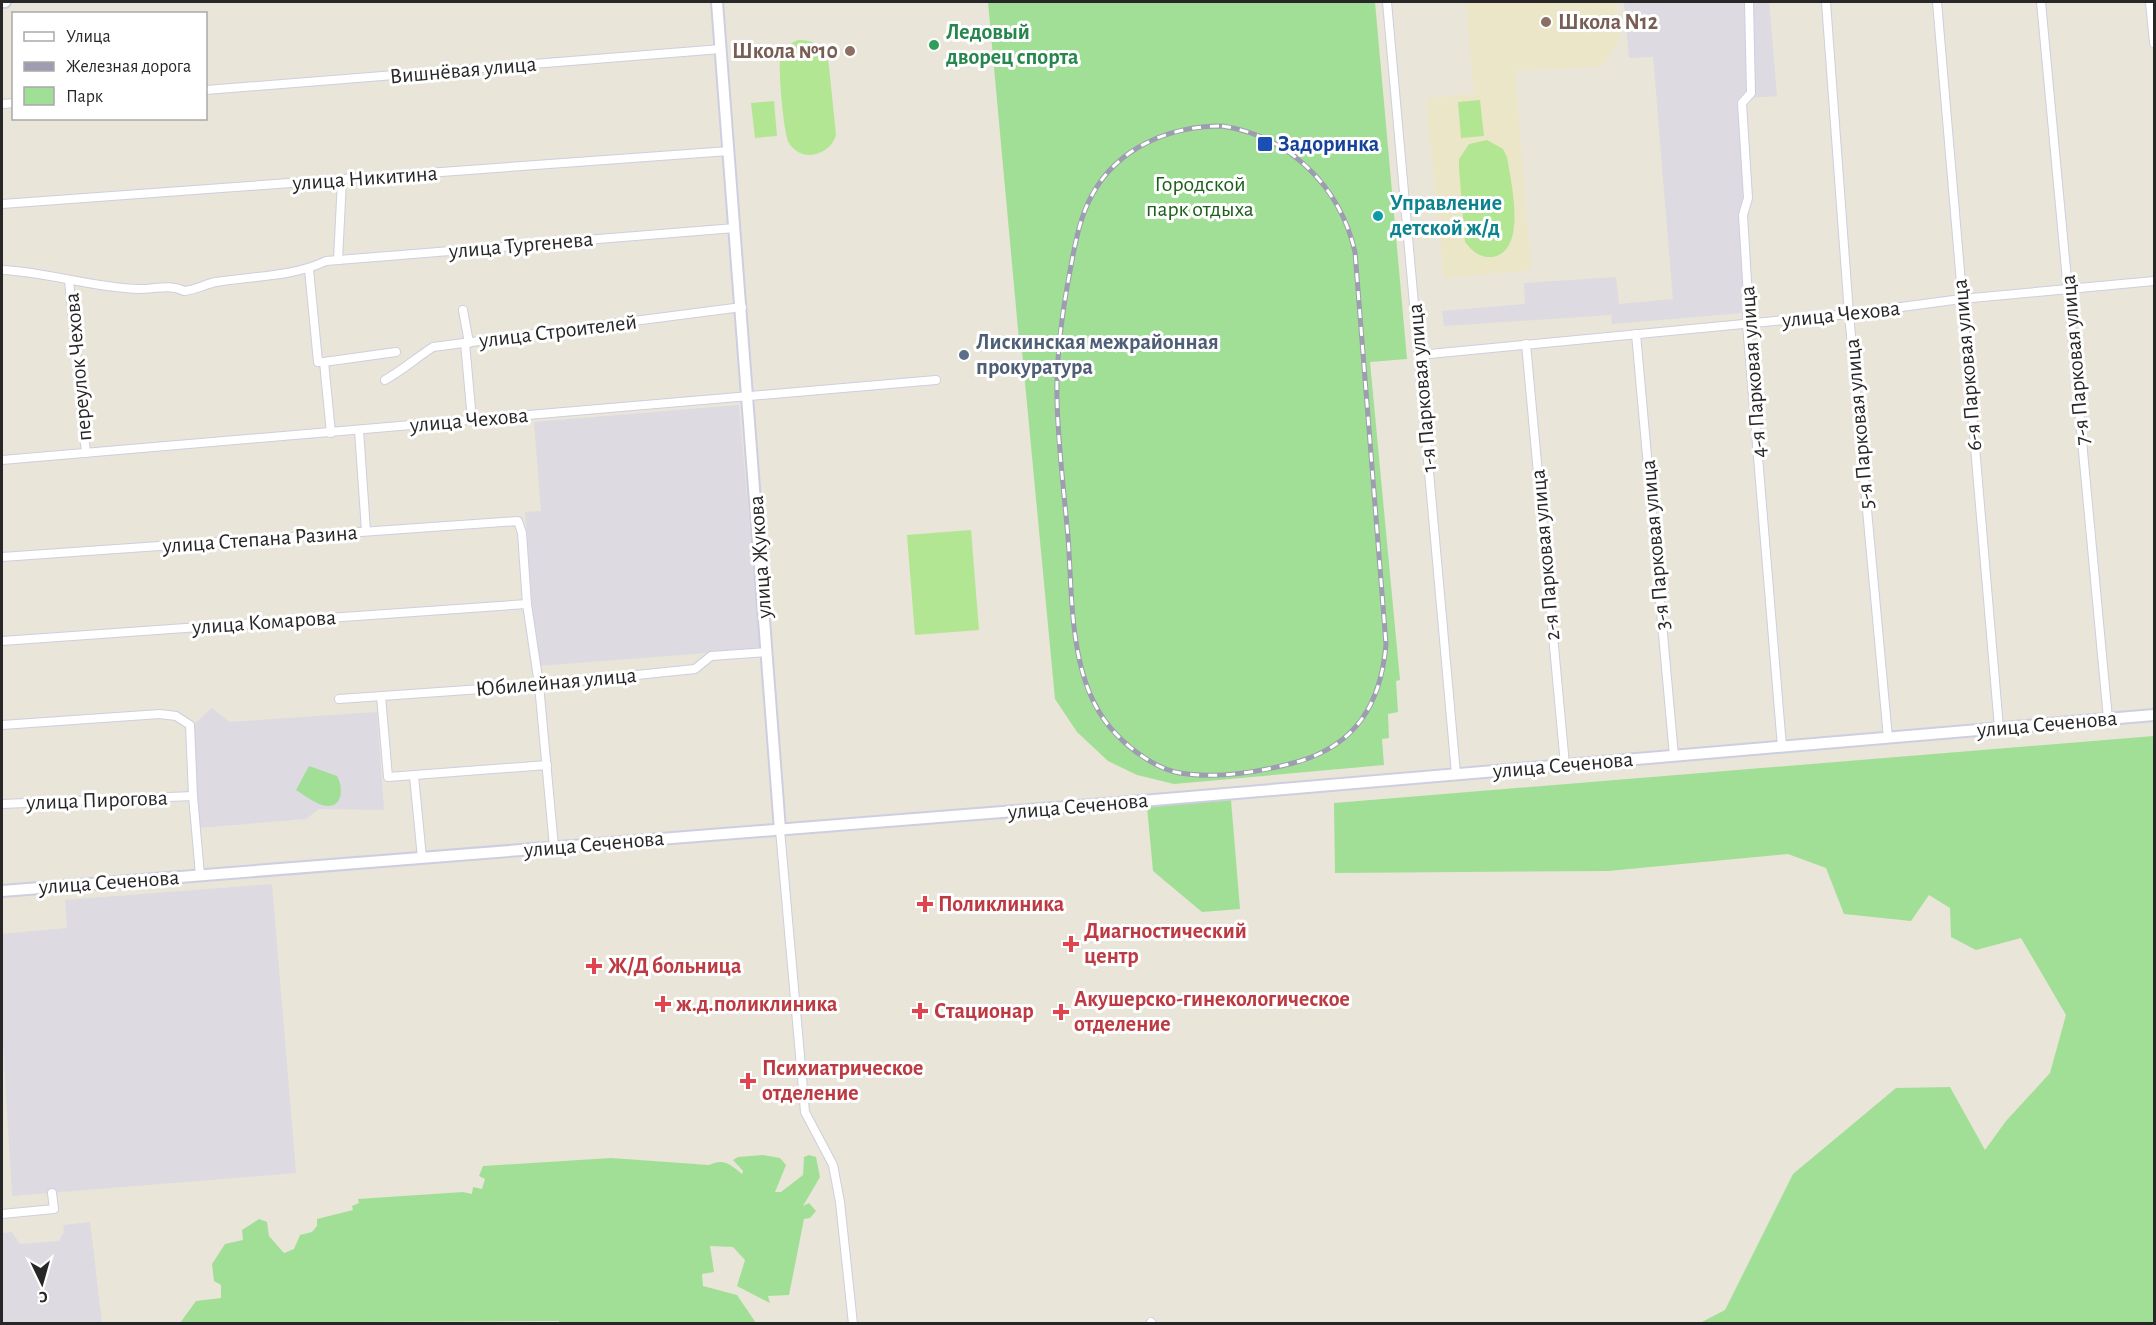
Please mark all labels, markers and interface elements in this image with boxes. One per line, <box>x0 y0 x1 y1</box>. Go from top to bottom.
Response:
place label: Школа N12 <box>1558 11 1658 33</box>
legend <box>12 12 207 120</box>
marker: Школа N12 <box>1539 15 1553 29</box>
place label: Ледовый дворец спорта <box>946 21 1079 68</box>
text: Улица <box>66 28 111 46</box>
marker: Ледовый дворец спорта <box>927 38 941 52</box>
place label: Школа №10 <box>732 40 838 62</box>
marker: Школа №10 <box>843 44 857 58</box>
street label: Вишнёвая улица <box>389 53 537 87</box>
text: Железная дорога <box>66 58 191 76</box>
text: Парк <box>66 88 104 106</box>
place label: Задоринка <box>1278 133 1379 155</box>
marker: Задоринка <box>1256 135 1274 153</box>
street label: улица Никитина <box>291 162 438 194</box>
park label: Городской парк отдыха <box>1146 173 1254 220</box>
place label: Управление детской ж/д <box>1390 192 1502 239</box>
marker: Управление детской ж/д <box>1371 209 1385 223</box>
street label: улица Тургенева <box>447 228 594 262</box>
street label: 7-я Парковая улица <box>2057 274 2093 446</box>
street label: 6-я Парковая улица <box>1949 278 1985 452</box>
street label: 4-я Парковая улица <box>1736 285 1770 459</box>
street label: переулок Чехова <box>61 292 95 442</box>
street label: улица Чехова <box>1780 297 1901 331</box>
street label: 1-я Парковая улица <box>1404 303 1440 473</box>
street label: улица Строителей <box>477 310 638 352</box>
place label: Лискинская межрайонная прокуратура <box>976 331 1219 379</box>
street label: 5-я Парковая улица <box>1841 338 1877 510</box>
marker: Лискинская межрайонная прокуратура <box>957 348 971 362</box>
street label: улица Чехова <box>408 404 529 436</box>
street label: 3-я Парковая улица <box>1637 459 1673 631</box>
street label: 2-я Парковая улица <box>1527 468 1563 642</box>
street label: улица Жукова <box>745 495 775 620</box>
street label: улица Степана Разина <box>161 521 358 557</box>
street label: улица Комарова <box>190 606 337 638</box>
street label: Юбилейная улица <box>475 664 637 700</box>
street label: улица Сеченова <box>1975 707 2118 741</box>
street label: улица Сеченова <box>1491 748 1634 782</box>
street label: улица Пирогова <box>25 787 168 813</box>
street label: улица Сеченова <box>1006 789 1149 823</box>
street label: улица Сеченова <box>522 827 665 861</box>
street label: улица Сеченова <box>37 866 180 898</box>
place label: Поликлиника <box>938 893 1064 915</box>
marker: Поликлиника <box>916 895 934 913</box>
place label: Диагностический центр <box>1084 920 1247 967</box>
marker: Диагностический центр <box>1062 935 1080 953</box>
place label: Ж/Д больница <box>608 955 741 977</box>
marker: Ж/Д больница <box>585 957 603 975</box>
place label: Акушерско-гинекологическое отделение <box>1074 988 1350 1035</box>
place label: ж.д.поликлиника <box>676 993 837 1015</box>
marker: ж.д.поликлиника <box>654 995 672 1013</box>
place label: Стационар <box>934 1000 1034 1022</box>
marker: Стационар <box>911 1002 929 1020</box>
marker: Акушерско-гинекологическое отделение <box>1052 1003 1070 1021</box>
place label: Психиатрическое отделение <box>762 1057 923 1104</box>
marker: Психиатрическое отделение <box>739 1072 757 1090</box>
north arrow <box>12 1253 72 1313</box>
text: С <box>38 1289 48 1305</box>

